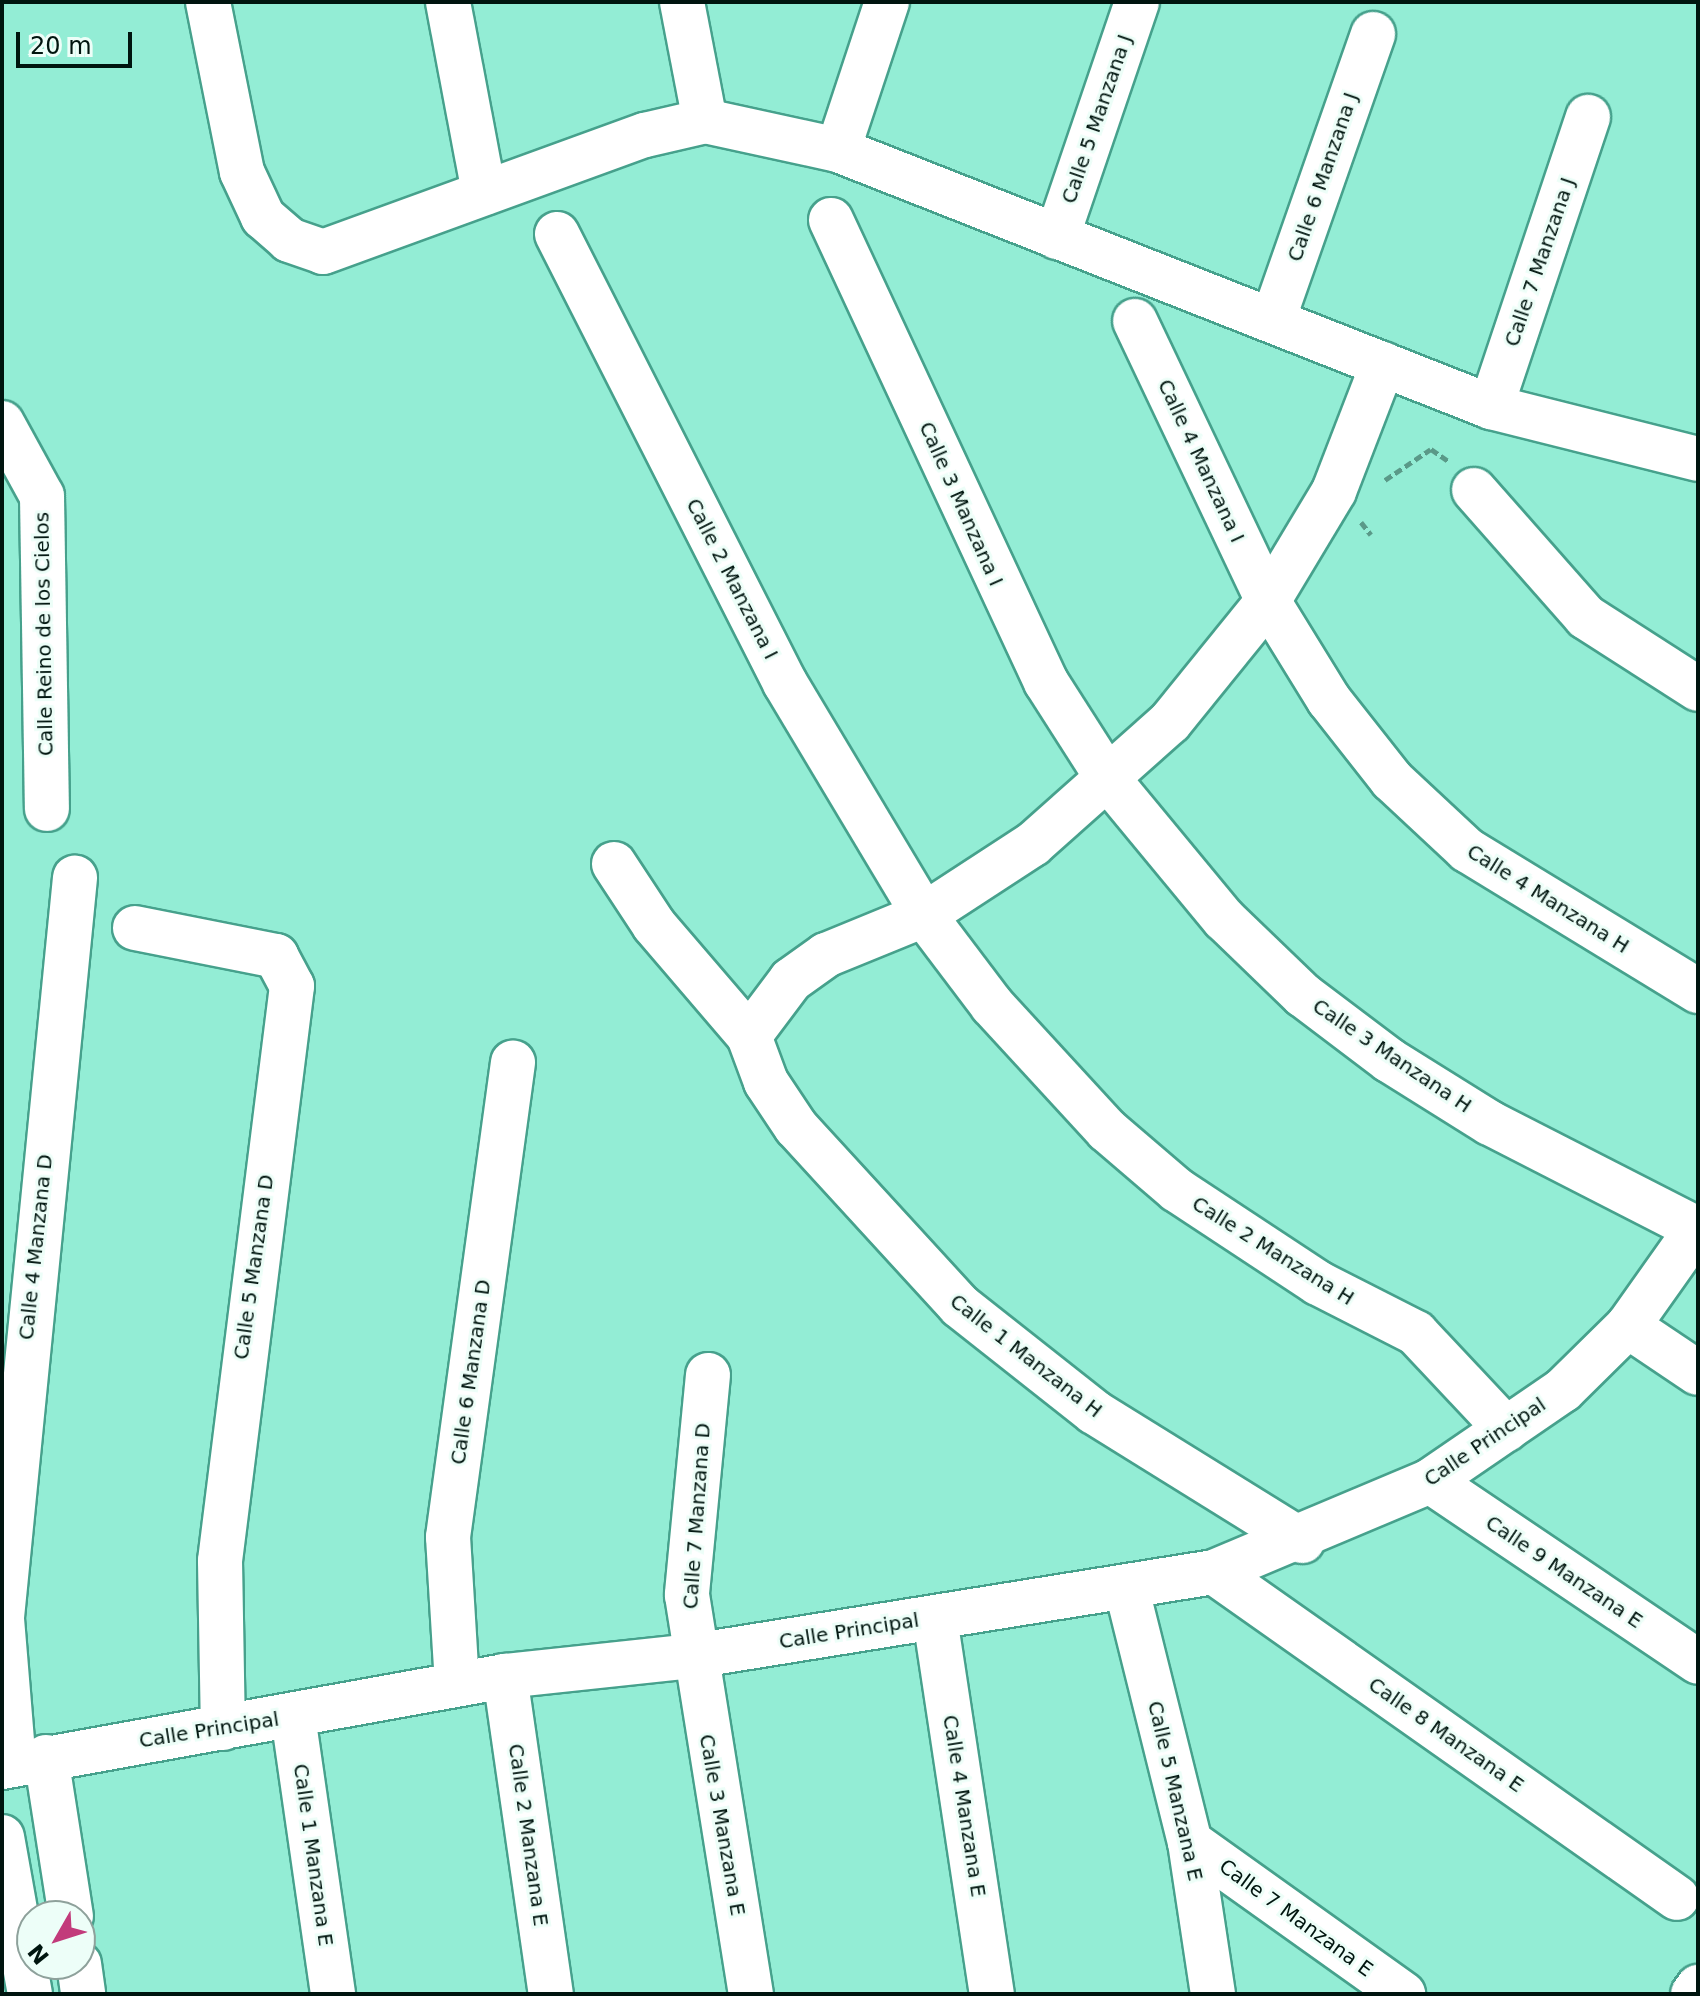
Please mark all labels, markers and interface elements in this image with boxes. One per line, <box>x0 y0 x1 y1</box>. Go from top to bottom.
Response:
scale bar <box>20 16 136 66</box>
street label: Calle 5 Manzana J <box>1057 31 1137 207</box>
text: 20 m <box>30 32 92 60</box>
street label: Calle 6 Manzana J <box>1283 89 1363 265</box>
street label: Calle 7 Manzana J <box>1500 174 1580 350</box>
street label: Calle 4 Manzana I <box>1153 376 1249 546</box>
street label: Calle 3 Manzana I <box>914 418 1008 590</box>
street label: Calle 2 Manzana I <box>681 495 783 663</box>
street label: Calle Reino de los Cielos <box>30 512 58 756</box>
street label: Calle 4 Manzana H <box>1463 839 1633 959</box>
street label: Calle 3 Manzana H <box>1308 994 1476 1118</box>
street label: Calle 4 Manzana D <box>14 1153 58 1341</box>
street label: Calle 5 Manzana D <box>229 1173 279 1361</box>
street label: Calle 2 Manzana H <box>1188 1191 1358 1311</box>
street label: Calle 6 Manzana D <box>446 1278 496 1466</box>
street label: Calle 1 Manzana H <box>945 1289 1107 1423</box>
street label: Calle Principal <box>1420 1393 1550 1491</box>
street label: Calle 7 Manzana D <box>679 1422 715 1610</box>
street label: Calle 9 Manzana E <box>1481 1511 1647 1633</box>
street label: Calle Principal <box>777 1608 921 1654</box>
street label: Calle 8 Manzana E <box>1364 1672 1528 1798</box>
street label: Calle 5 Manzana E <box>1143 1699 1207 1883</box>
street label: Calle Principal <box>137 1707 281 1753</box>
street label: Calle 4 Manzana E <box>938 1713 990 1899</box>
street label: Calle 3 Manzana E <box>694 1732 750 1918</box>
street label: Calle 2 Manzana E <box>503 1742 553 1928</box>
street label: Calle 1 Manzana E <box>288 1762 338 1948</box>
street label: Calle 7 Manzana E <box>1215 1854 1377 1982</box>
north arrow <box>16 1900 96 1980</box>
text: N <box>23 1939 54 1969</box>

